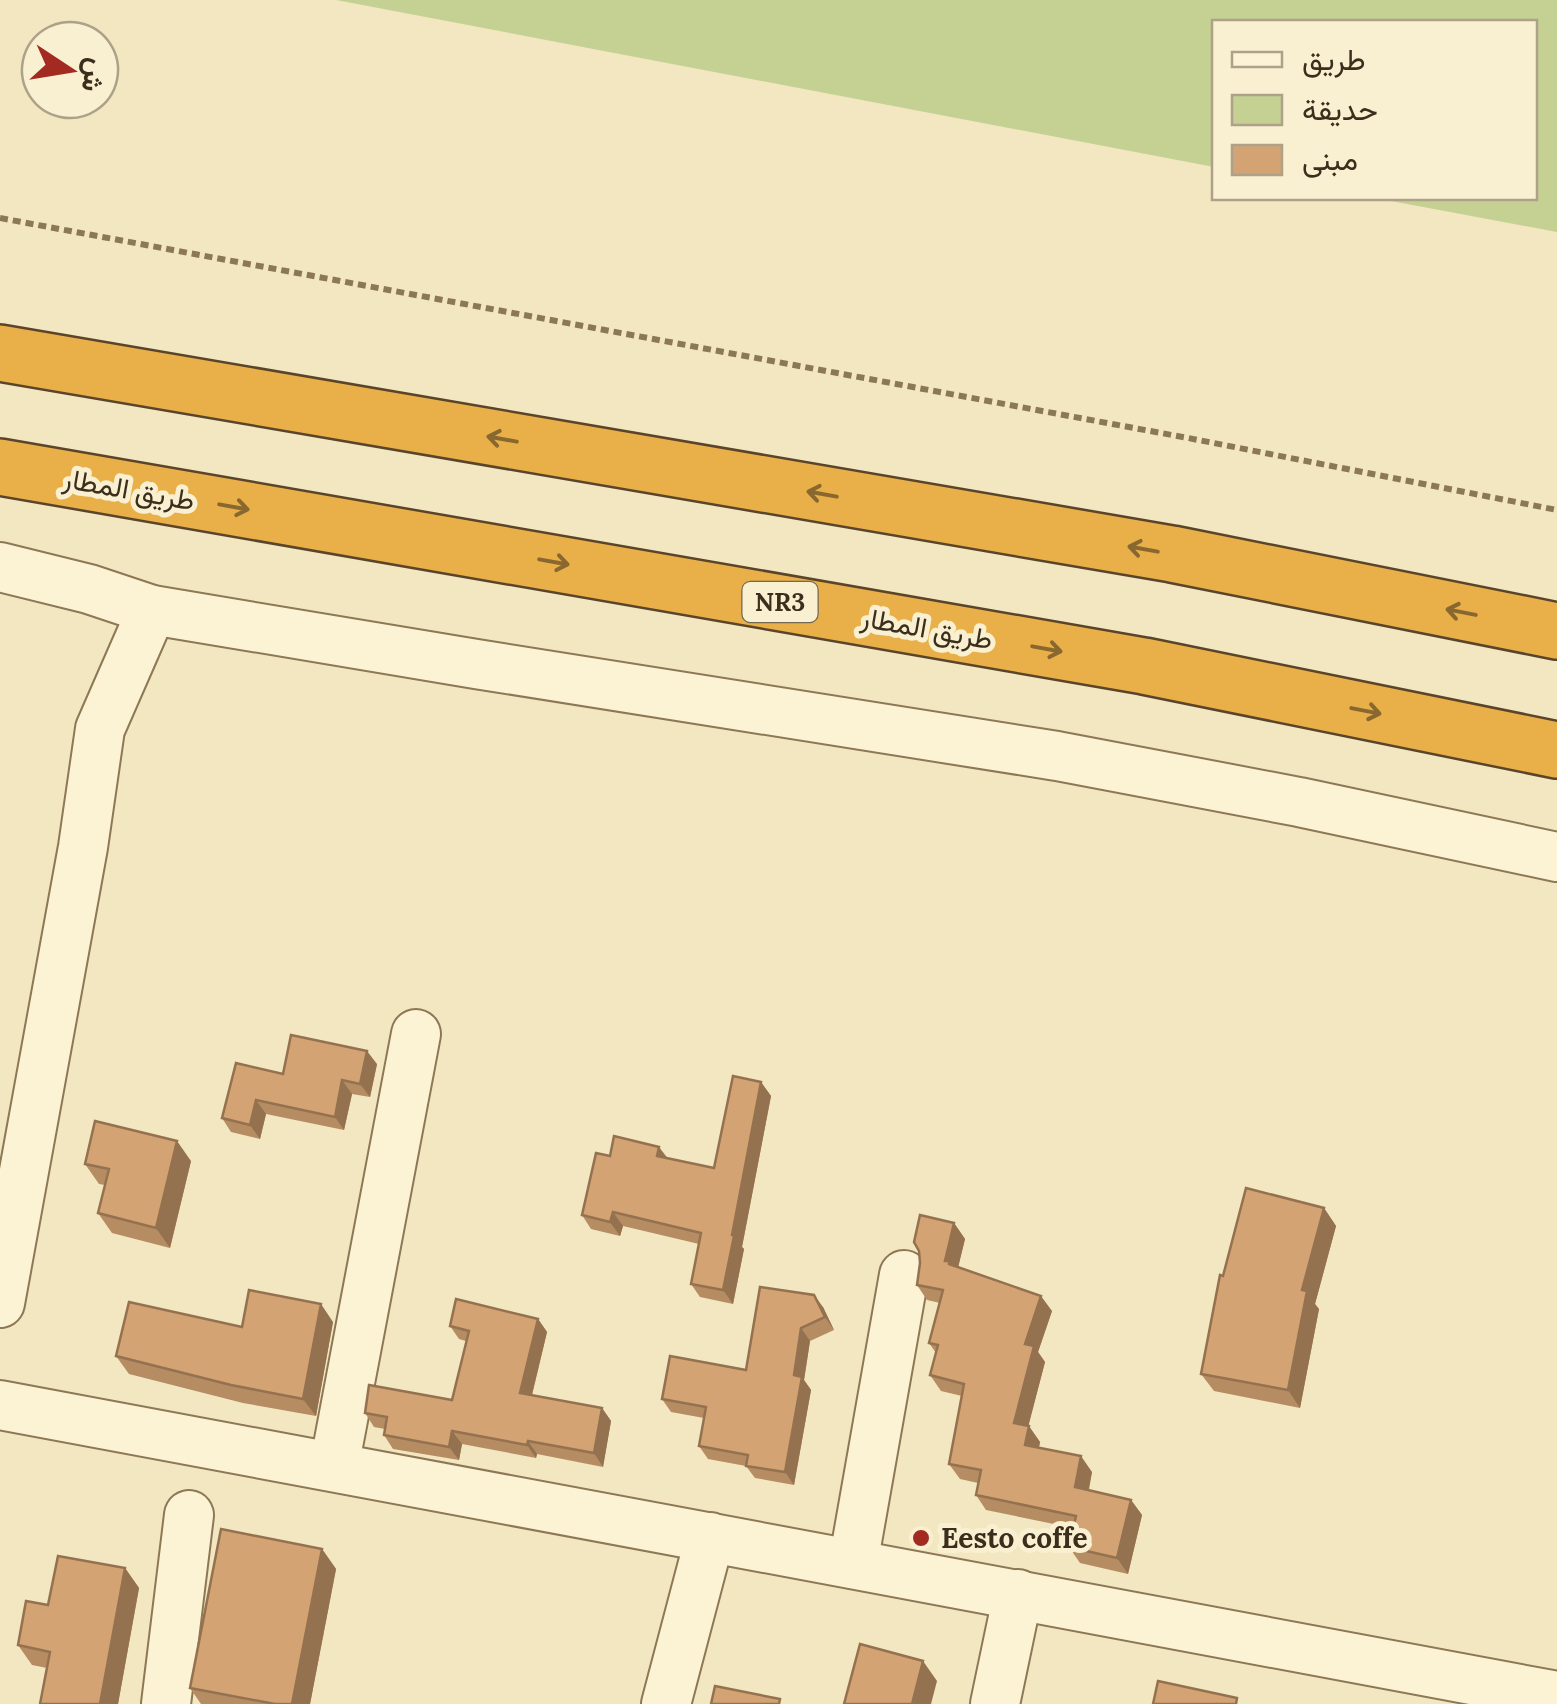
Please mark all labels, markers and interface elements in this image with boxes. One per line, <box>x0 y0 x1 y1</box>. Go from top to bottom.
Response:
north arrow <box>20 20 120 120</box>
legend <box>1212 20 1537 200</box>
text: طريق <box>1302 40 1366 78</box>
text: ش <box>73 55 116 95</box>
text: حديقة <box>1302 90 1378 128</box>
text: مبنى <box>1302 140 1358 178</box>
one-way arrow <box>486 429 519 448</box>
street label: طريق المطار <box>59 460 198 518</box>
one-way arrow <box>807 484 839 503</box>
one-way arrow <box>217 498 250 517</box>
one-way arrow <box>1127 539 1159 558</box>
one-way arrow <box>538 553 570 572</box>
road number: NR3 <box>742 582 818 622</box>
street label: طريق المطار <box>857 599 996 657</box>
one-way arrow <box>1446 601 1478 620</box>
one-way arrow <box>1030 640 1063 659</box>
one-way arrow <box>1349 703 1381 722</box>
place label: Eesto coffe <box>941 1520 1088 1556</box>
marker: Eesto coffe <box>910 1527 932 1549</box>

